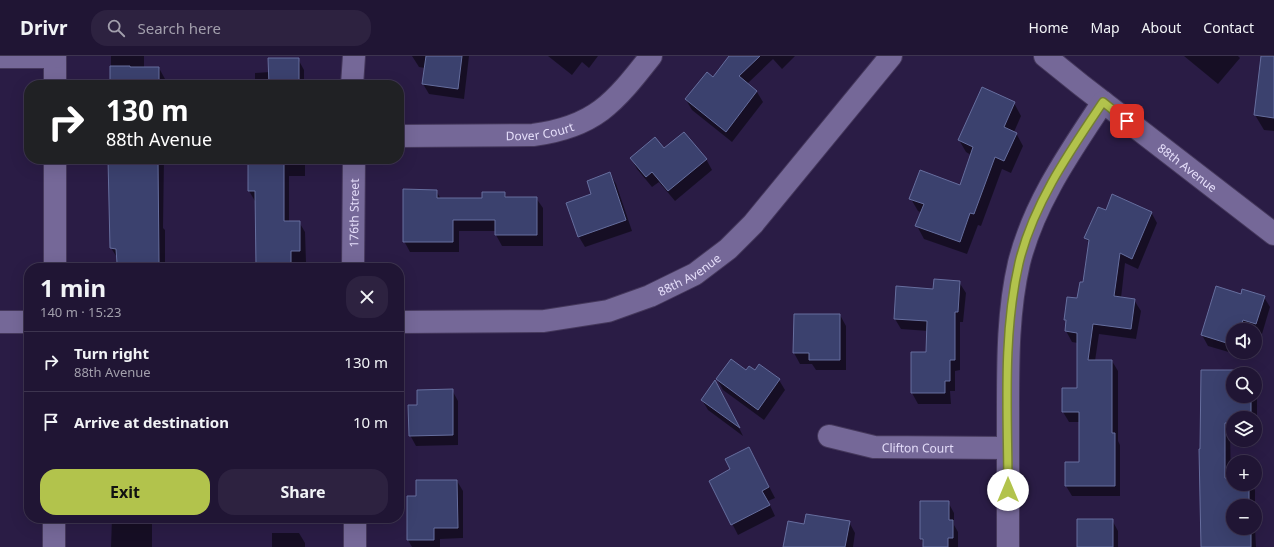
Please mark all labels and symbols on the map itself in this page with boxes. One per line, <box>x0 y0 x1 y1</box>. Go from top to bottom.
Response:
pin <box>1110 104 1144 138</box>
street label: Dover Court <box>506 117 577 144</box>
street label: 88th Avenue <box>1154 139 1221 196</box>
street label: 176th Street <box>345 178 362 248</box>
street label: 88th Avenue <box>655 249 724 300</box>
street label: Clifton Court <box>882 439 954 456</box>
position arrow <box>987 469 1029 511</box>

